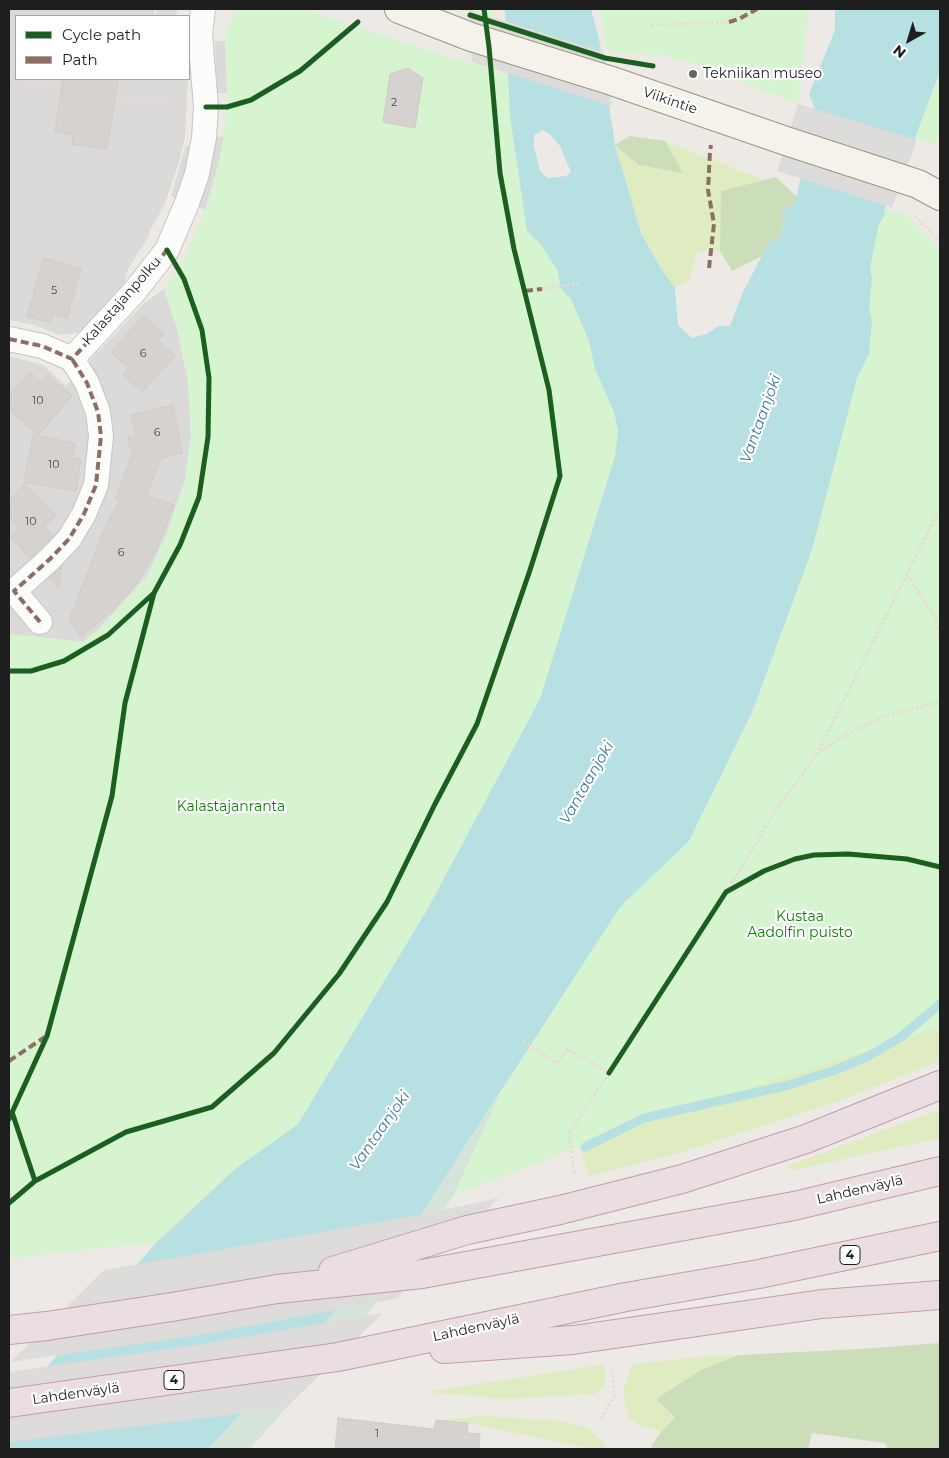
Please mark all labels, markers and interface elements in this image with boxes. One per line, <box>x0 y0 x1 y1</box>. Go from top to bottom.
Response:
legend <box>15 15 190 80</box>
north arrow <box>884 15 934 65</box>
text: Cycle path <box>62 25 141 44</box>
text: N <box>890 41 910 62</box>
text: Path <box>62 50 98 69</box>
place label: Tekniikan museo <box>703 66 822 82</box>
marker: Tekniikan museo <box>687 68 699 80</box>
street label: Viikintie <box>641 84 699 118</box>
house number: 2 <box>391 96 397 110</box>
street label: Kalastajanpolku <box>79 253 165 349</box>
house number: 5 <box>51 284 57 298</box>
house number: 6 <box>140 347 146 361</box>
water label: Vantaanjoki <box>737 372 785 466</box>
house number: 10 <box>32 394 44 408</box>
house number: 6 <box>154 426 160 440</box>
house number: 10 <box>48 458 60 472</box>
house number: 10 <box>25 515 37 529</box>
house number: 6 <box>118 546 124 560</box>
water label: Vantaanjoki <box>556 738 618 828</box>
park label: Kalastajanranta <box>177 799 285 815</box>
park label: Kustaa Aadolfin puisto <box>747 909 853 942</box>
water label: Vantaanjoki <box>346 1088 414 1174</box>
street label: Lahdenväylä <box>815 1172 905 1208</box>
road number: 4 <box>840 1246 860 1264</box>
street label: Lahdenväylä <box>431 1311 521 1345</box>
road number: 4 <box>164 1370 184 1390</box>
street label: Lahdenväylä <box>31 1380 121 1408</box>
house number: 1 <box>375 1427 379 1441</box>

